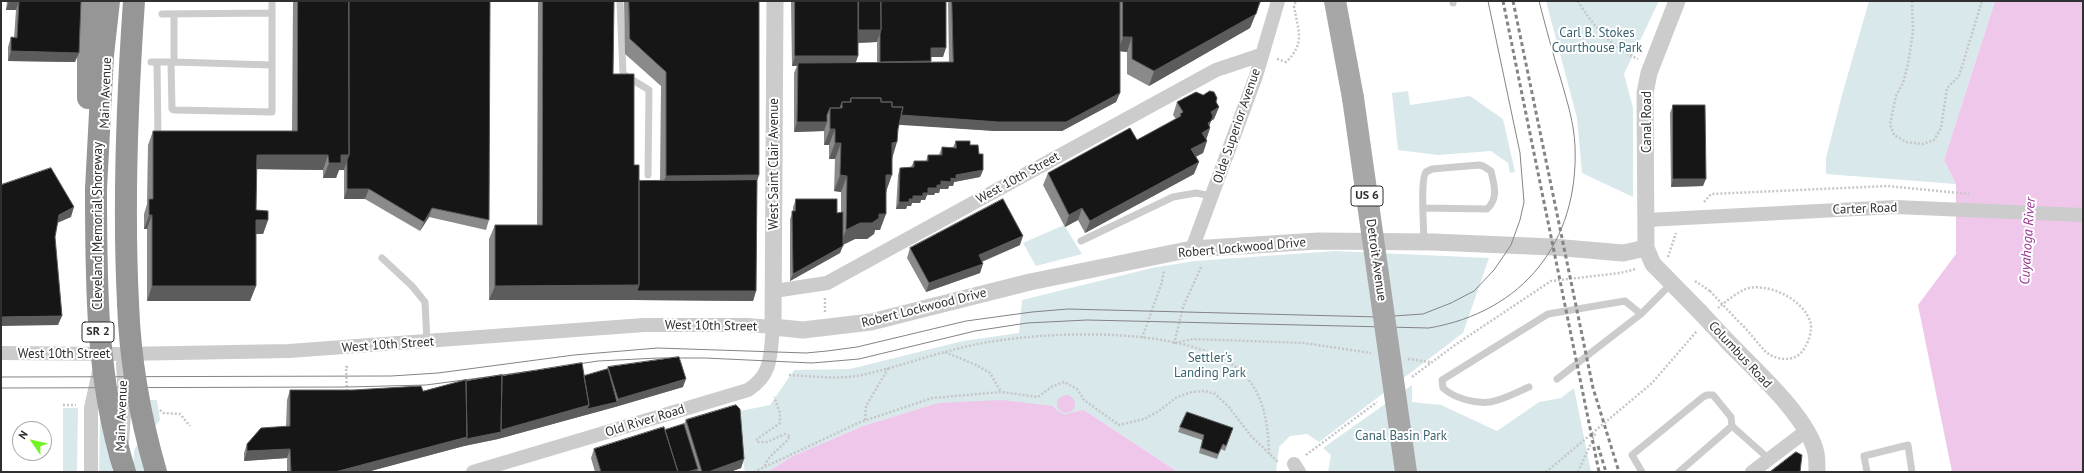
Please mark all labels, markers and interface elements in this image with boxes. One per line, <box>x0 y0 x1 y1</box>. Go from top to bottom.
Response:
park label: Carl B. Stokes Courthouse Park <box>1552 25 1642 56</box>
street label: Main Avenue <box>97 57 115 129</box>
street label: Olde Superior Avenue <box>1210 66 1264 186</box>
street label: Canal Road <box>1639 91 1655 153</box>
street label: West Saint Clair Avenue <box>766 98 782 230</box>
street label: Cleveland Memorial Shoreway <box>90 142 106 310</box>
street label: West 10th Street <box>974 149 1062 207</box>
road number: US 6 <box>1351 186 1383 206</box>
water label: Cuyahoga River <box>2017 197 2039 285</box>
street label: Carter Road <box>1832 200 1898 218</box>
street label: Detroit Avenue <box>1363 218 1389 302</box>
street label: Robert Lockwood Drive <box>1177 235 1307 261</box>
street label: Robert Lockwood Drive <box>860 285 988 331</box>
street label: West 10th Street <box>665 317 757 335</box>
street label: Columbus Road <box>1705 318 1775 392</box>
road number: SR 2 <box>82 322 114 342</box>
street label: West 10th Street <box>341 334 435 356</box>
street label: West 10th Street <box>18 346 110 362</box>
park label: Settler's Landing Park <box>1174 350 1246 381</box>
street label: Main Avenue <box>113 380 131 452</box>
street label: Old River Road <box>603 401 687 441</box>
north arrow <box>12 421 52 461</box>
text: N <box>15 428 31 442</box>
park label: Canal Basin Park <box>1355 428 1447 444</box>

